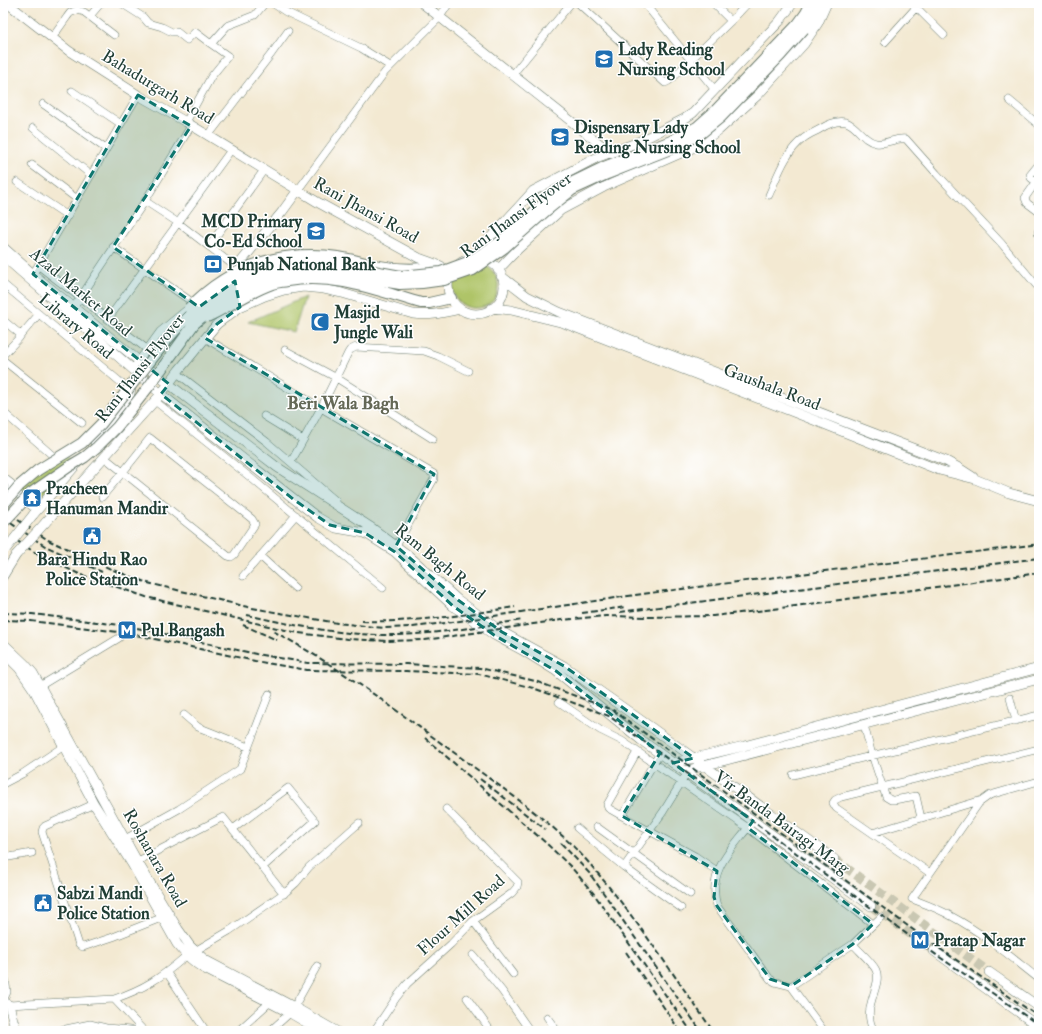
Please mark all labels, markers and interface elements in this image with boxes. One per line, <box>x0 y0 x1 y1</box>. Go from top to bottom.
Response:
place label: Lady Reading Nursing School <box>617 39 726 81</box>
street label: Bahadurgarh Road <box>98 45 218 129</box>
school or university icon: Lady Reading Nursing School <box>593 48 615 70</box>
place label: Dispensary Lady Reading Nursing School <box>574 117 741 159</box>
school or university icon: Dispensary Lady Reading Nursing School <box>549 126 571 148</box>
street label: Rani Jhansi Flyover <box>456 167 577 263</box>
street label: Rani Jhansi Road <box>309 172 423 249</box>
place label: MCD Primary Co-Ed School <box>200 211 303 252</box>
school or university icon: MCD Primary Co-Ed School <box>305 220 327 242</box>
street label: Azad Market Road <box>25 242 137 341</box>
bank icon: Punjab National Bank <box>202 253 224 275</box>
place label: Punjab National Bank <box>227 254 377 276</box>
street label: Library Road <box>34 289 118 365</box>
place label: Masjid Jungle Wali <box>333 302 414 344</box>
street label: Rani Jhansi Flyover <box>91 309 190 427</box>
mosque icon: Masjid Jungle Wali <box>309 311 331 333</box>
street label: Gaushala Road <box>721 359 824 415</box>
district label: Beri Wala Bagh <box>287 392 400 415</box>
place label: Pracheen Hanuman Mandir <box>46 478 169 519</box>
temple icon: Pracheen Hanuman Mandir <box>21 487 43 509</box>
street label: Ram Bagh Road <box>390 519 490 605</box>
public building icon: Bara Hindu Rao Police Station <box>81 525 103 547</box>
place label: Bara Hindu Rao Police Station <box>37 549 147 590</box>
metro station icon: Pul Bangash <box>116 619 138 641</box>
place label: Pul Bangash <box>141 620 225 642</box>
street label: Vir Banda Bairagi Marg <box>710 766 854 879</box>
street label: Roshanara Road <box>118 805 192 911</box>
street label: Flour Mill Road <box>413 870 510 960</box>
place label: Sabzi Mandi Police Station <box>57 883 150 924</box>
public building icon: Sabzi Mandi Police Station <box>32 892 54 914</box>
metro station icon: Pratap Nagar <box>909 929 931 951</box>
place label: Pratap Nagar <box>934 930 1026 952</box>

